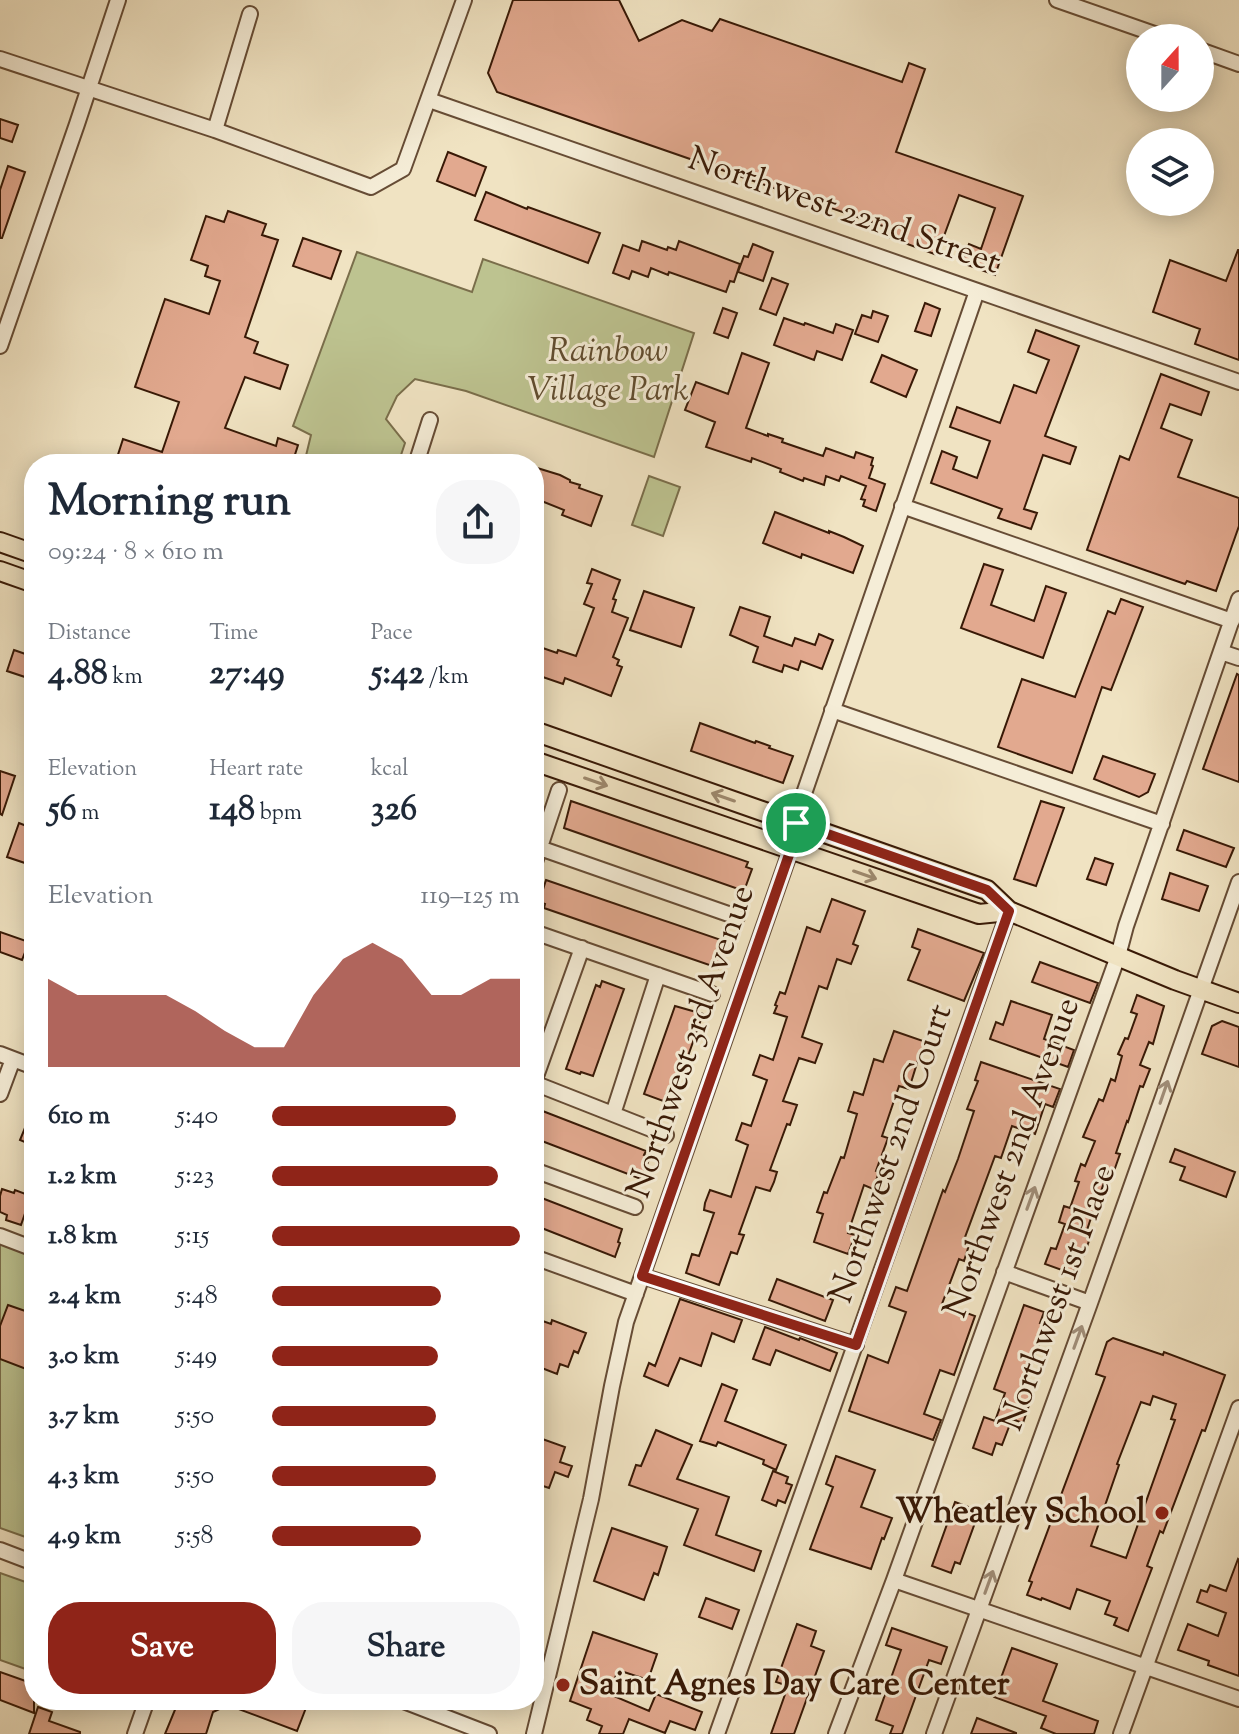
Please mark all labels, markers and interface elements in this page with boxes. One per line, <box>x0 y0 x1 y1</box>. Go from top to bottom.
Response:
north arrow <box>1126 24 1214 112</box>
map controls <box>1126 24 1214 216</box>
button: layers <box>1126 128 1214 216</box>
street label: Northwest 22nd Street <box>681 136 1007 289</box>
park label: Rainbow Village Park <box>527 328 689 416</box>
text: Morning run <box>48 472 291 535</box>
button: share <box>436 480 520 564</box>
text: 09:24 · 8 × 610 m <box>48 534 224 571</box>
text: Distance <box>48 618 131 650</box>
text: Time <box>209 618 258 650</box>
text: Pace <box>371 618 413 650</box>
text: 4.88 <box>48 650 108 699</box>
text: 27:49 <box>209 650 284 699</box>
text: 5:42 <box>371 650 424 699</box>
text: km <box>108 662 143 694</box>
text: /km <box>424 662 469 694</box>
text: Elevation <box>48 754 137 786</box>
text: Heart rate <box>209 754 303 786</box>
text: kcal <box>371 754 408 786</box>
one-way arrow <box>583 776 608 791</box>
text: 56 <box>48 786 77 835</box>
text: 148 <box>209 786 255 835</box>
text: 326 <box>371 786 417 835</box>
one-way arrow <box>710 788 735 803</box>
pin <box>762 789 830 857</box>
text: m <box>77 798 99 830</box>
text: bpm <box>255 798 302 830</box>
icon: arrive <box>774 801 818 845</box>
one-way arrow <box>852 869 877 883</box>
text: Elevation <box>48 878 153 915</box>
text: 119–125 m <box>420 878 520 915</box>
street label: Northwest 3rd Avenue <box>615 879 769 1205</box>
street label: Northwest 2nd Avenue <box>932 991 1094 1325</box>
street label: Northwest 2nd Court <box>818 998 966 1310</box>
one-way arrow <box>1158 1080 1173 1105</box>
text: 610 m <box>48 1098 110 1135</box>
text: 5:40 <box>176 1098 218 1135</box>
text: 1.2 km <box>48 1158 117 1195</box>
text: 5:23 <box>176 1158 214 1195</box>
street label: Northwest 1st Place <box>988 1158 1130 1438</box>
one-way arrow <box>1024 1186 1039 1211</box>
text: 1.8 km <box>48 1218 118 1255</box>
text: 5:15 <box>176 1218 209 1255</box>
text: 2.4 km <box>48 1278 121 1315</box>
text: 5:48 <box>176 1278 218 1315</box>
one-way arrow <box>1071 1325 1086 1350</box>
text: 3.0 km <box>48 1338 119 1375</box>
text: 5:49 <box>176 1338 217 1375</box>
text: 3.7 km <box>48 1398 119 1435</box>
text: 5:50 <box>176 1398 214 1435</box>
text: 4.3 km <box>48 1458 119 1495</box>
text: 5:50 <box>176 1458 214 1495</box>
place label: Wheatley School <box>896 1489 1147 1538</box>
marker: Wheatley School <box>1153 1504 1171 1522</box>
text: 4.9 km <box>48 1518 121 1555</box>
text: 5:58 <box>176 1518 214 1555</box>
one-way arrow <box>983 1570 998 1595</box>
button: Save <box>48 1602 276 1694</box>
button: Share <box>292 1602 520 1694</box>
place label: Saint Agnes Day Care Center <box>579 1661 1010 1710</box>
marker: Saint Agnes Day Care Center <box>554 1676 572 1694</box>

